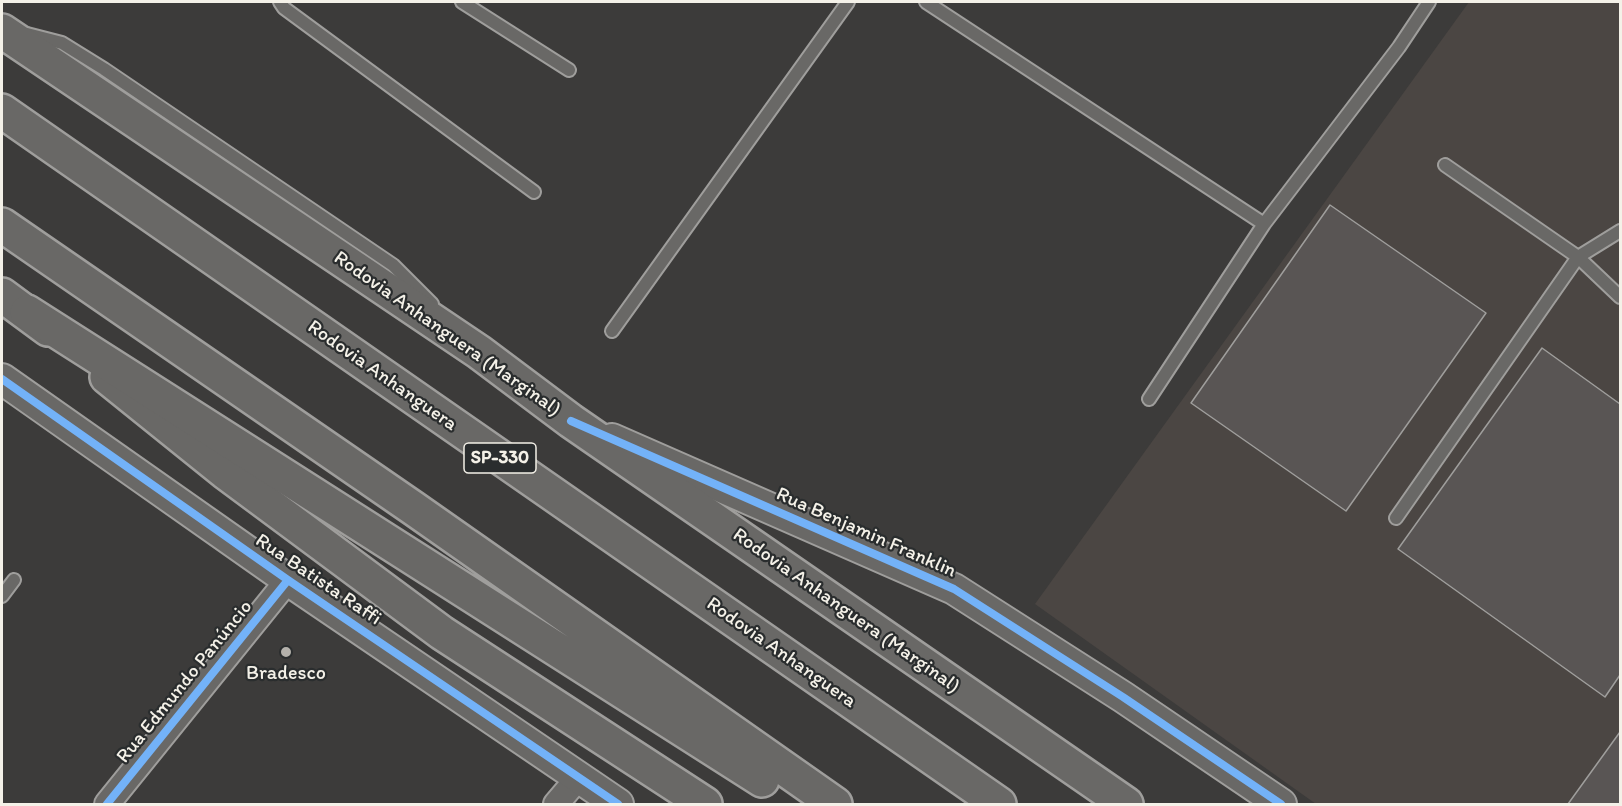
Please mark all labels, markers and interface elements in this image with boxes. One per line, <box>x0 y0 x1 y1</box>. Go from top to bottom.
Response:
street label: Rodovia Anhanguera (Marginal) <box>329 246 565 422</box>
street label: Rodovia Anhanguera <box>302 315 462 437</box>
road number: SP-330 <box>464 443 536 473</box>
street label: Rua Benjamin Franklin <box>772 482 960 584</box>
street label: Rodovia Anhanguera (Marginal) <box>728 523 964 699</box>
street label: Rua Batista Raffi <box>250 529 386 631</box>
street label: Rodovia Anhanguera <box>701 592 861 714</box>
street label: Rua Edmundo Panúncio <box>112 596 258 768</box>
marker: Bradesco <box>279 645 293 659</box>
place label: Bradesco <box>246 662 326 686</box>

